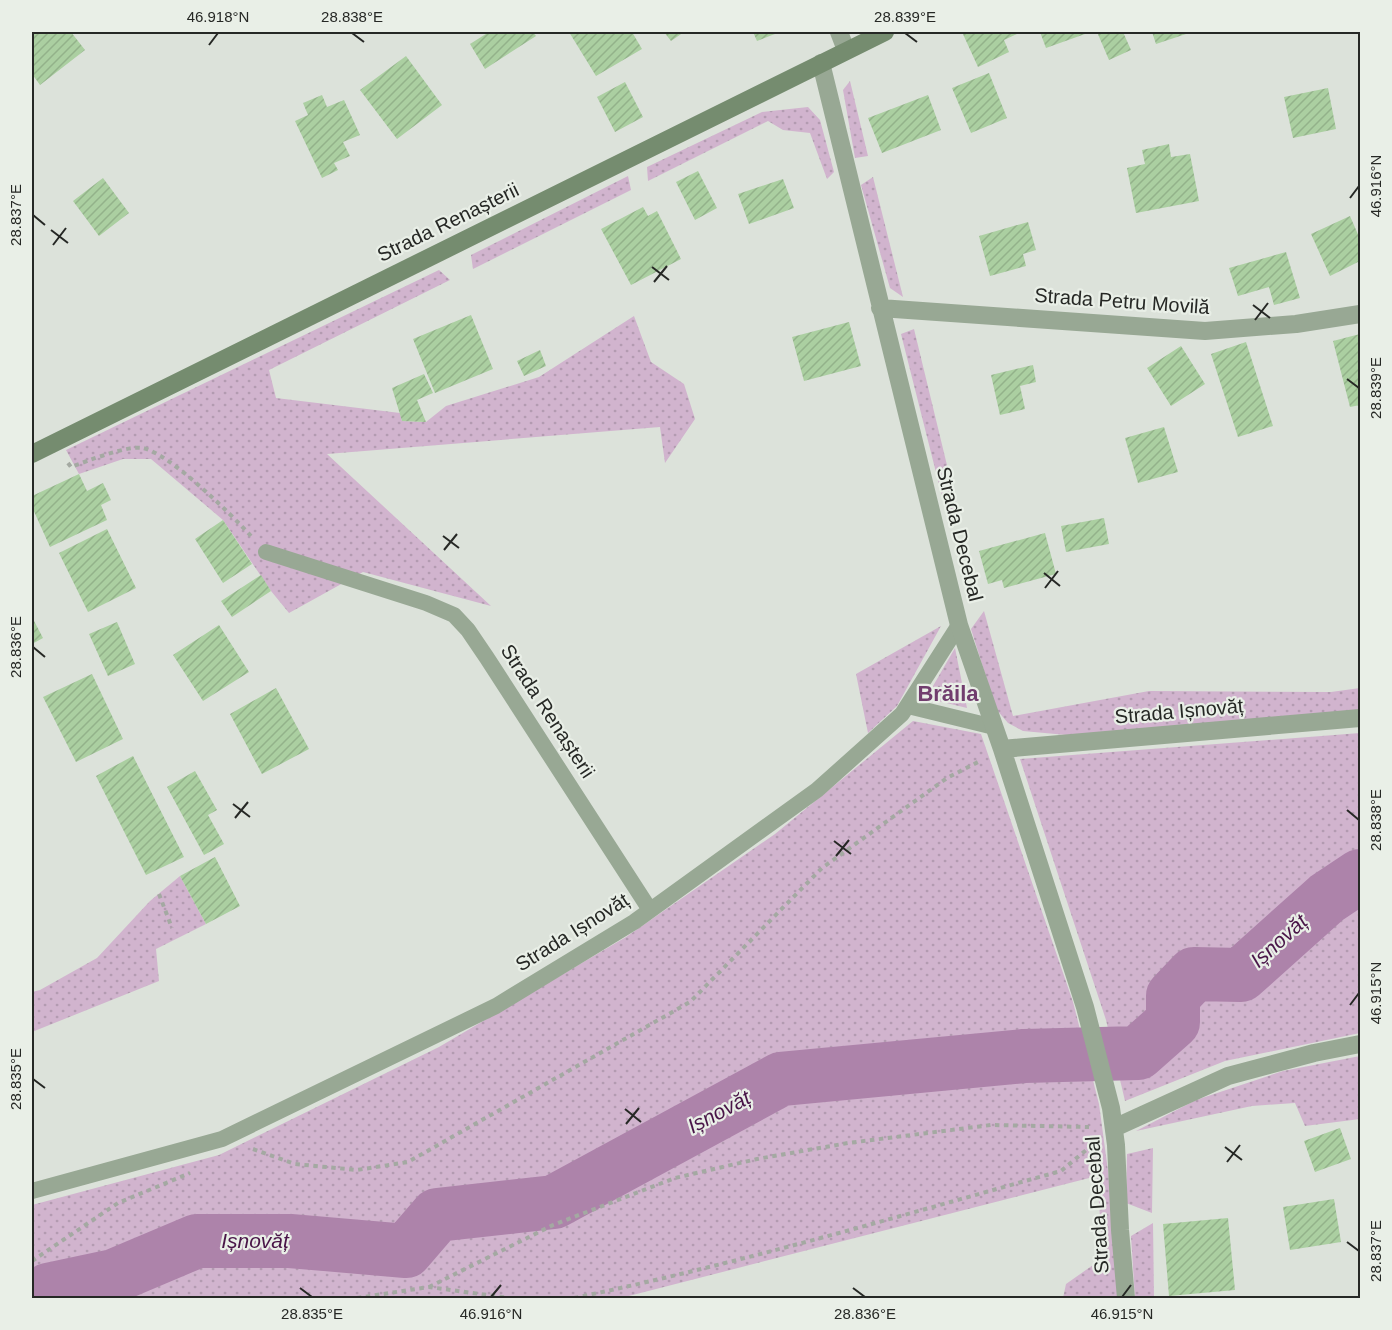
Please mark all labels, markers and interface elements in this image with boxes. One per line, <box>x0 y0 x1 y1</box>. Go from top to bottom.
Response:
text: 46.918°N <box>187 8 249 25</box>
text: 28.838°E <box>321 8 383 25</box>
text: 28.839°E <box>874 8 936 25</box>
text: 46.916°N <box>1367 155 1384 217</box>
street label: Strada Renașterii <box>374 178 522 266</box>
text: 28.837°E <box>7 184 24 246</box>
street label: Strada Petru Movilă <box>1034 284 1211 318</box>
text: 28.839°E <box>1367 357 1384 419</box>
street label: Strada Decebal <box>933 464 987 604</box>
text: 28.836°E <box>7 616 24 678</box>
street label: Strada Renașterii <box>497 640 599 782</box>
district label: Brăila <box>917 681 979 706</box>
street label: Strada Ișnovăț <box>1114 694 1245 728</box>
text: 28.838°E <box>1367 789 1384 851</box>
street label: Strada Ișnovăț <box>511 888 633 976</box>
water label: Ișnovăț <box>1246 909 1312 972</box>
text: 46.915°N <box>1367 962 1384 1024</box>
text: 28.835°E <box>7 1048 24 1110</box>
water label: Ișnovăț <box>683 1085 755 1138</box>
street label: Strada Decebal <box>1081 1135 1113 1275</box>
text: 28.837°E <box>1367 1220 1384 1282</box>
water label: Ișnovăț <box>221 1229 290 1252</box>
text: 28.835°E <box>281 1305 343 1322</box>
text: 46.916°N <box>460 1305 522 1322</box>
text: 28.836°E <box>834 1305 896 1322</box>
text: 46.915°N <box>1091 1305 1153 1322</box>

